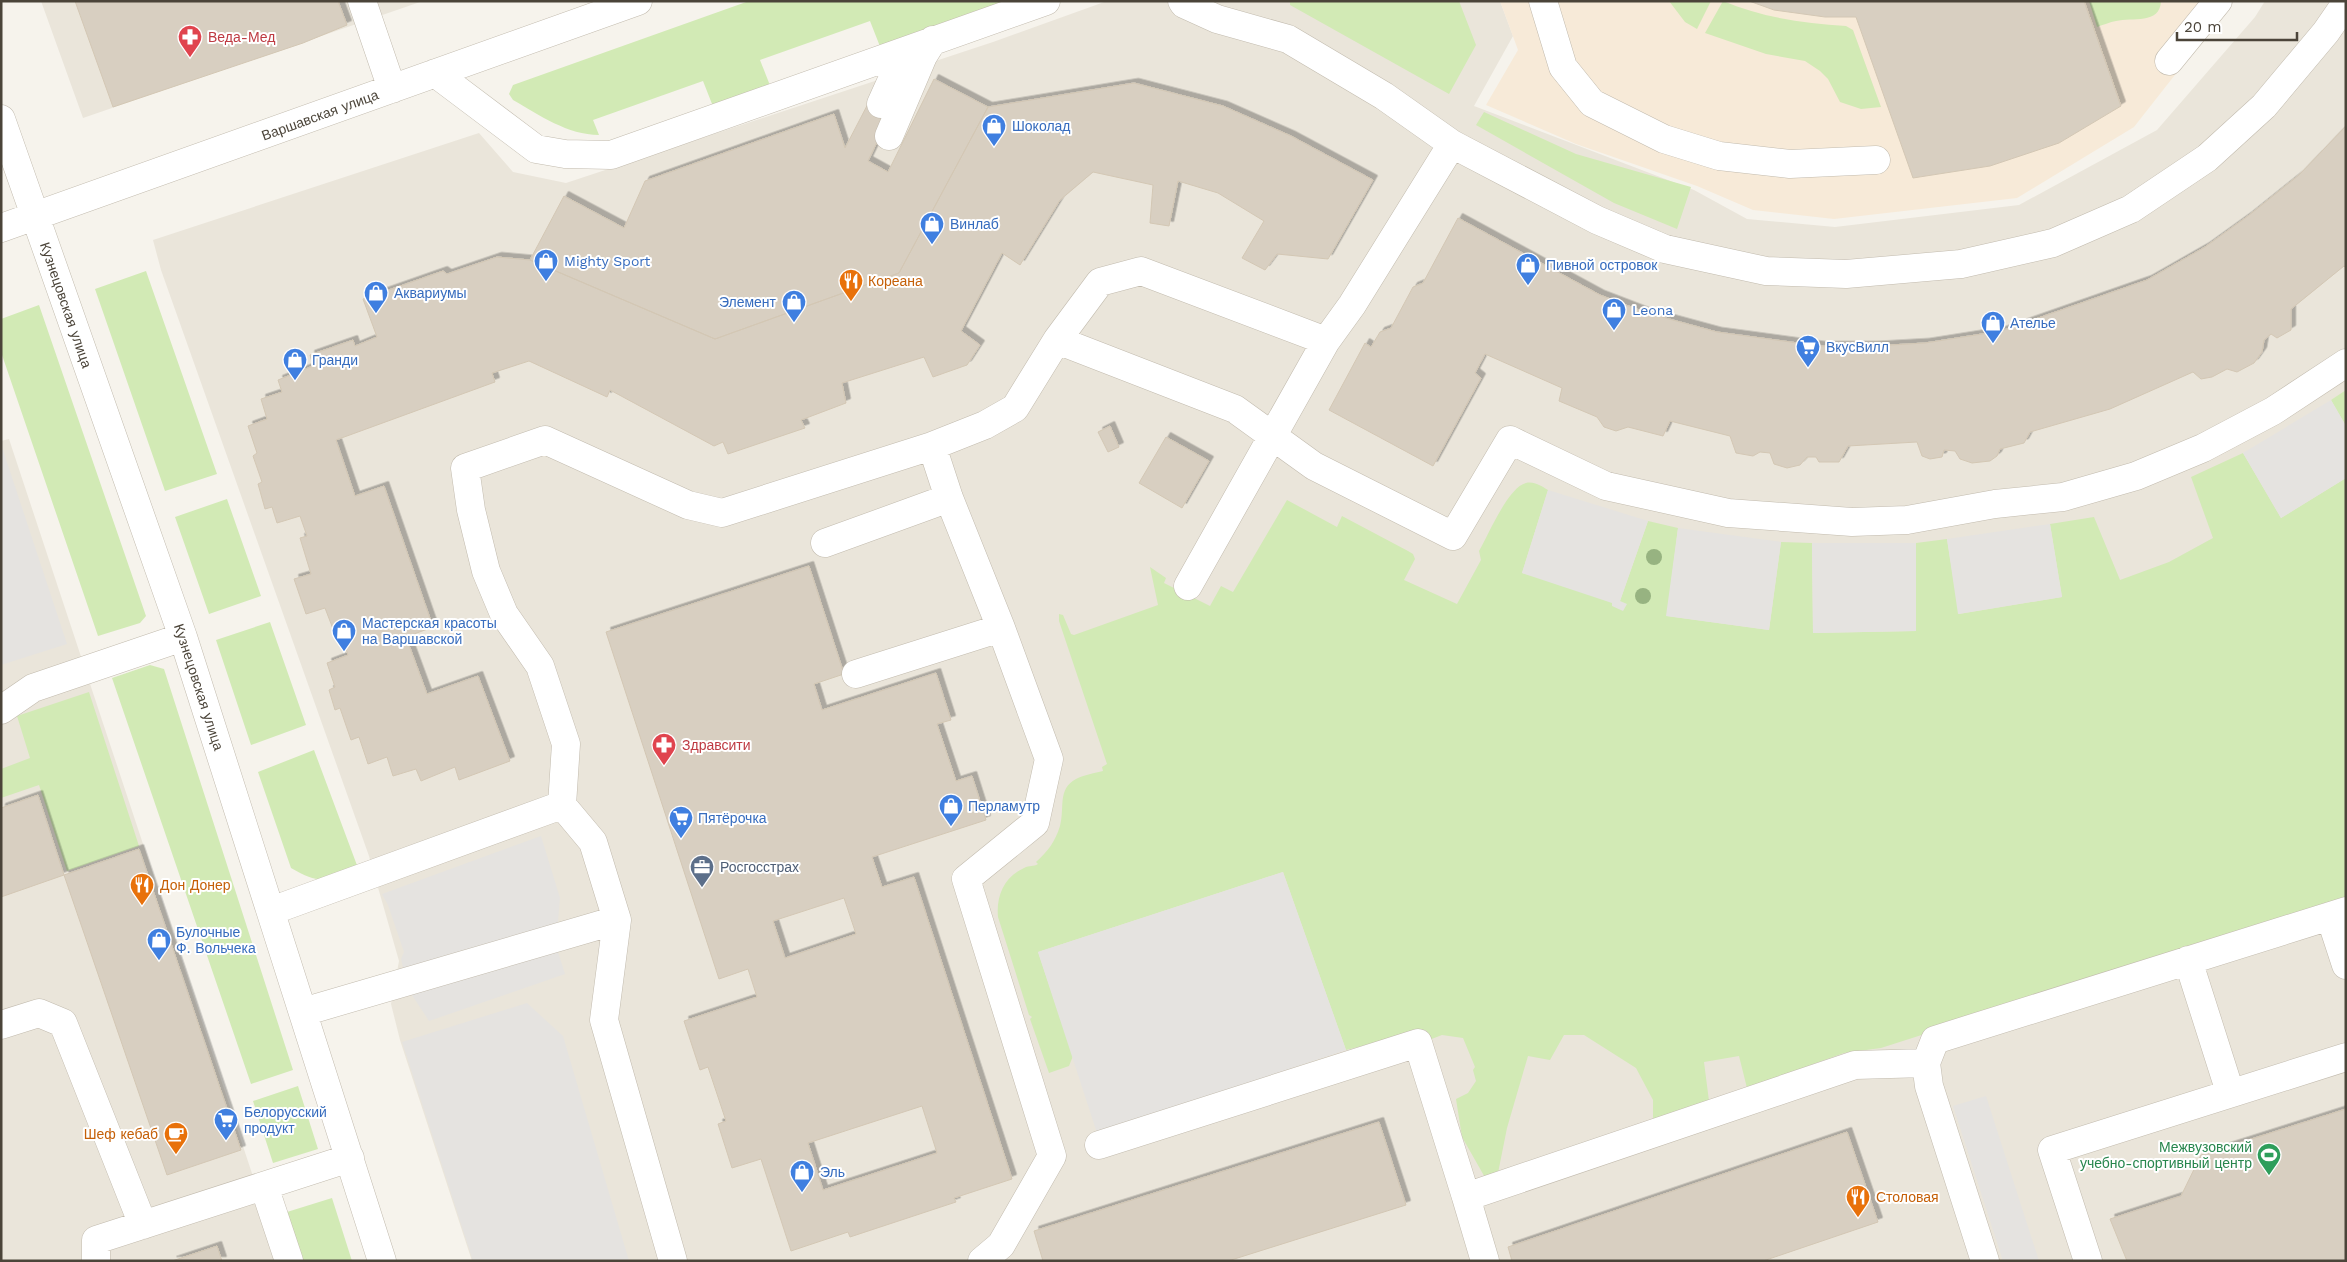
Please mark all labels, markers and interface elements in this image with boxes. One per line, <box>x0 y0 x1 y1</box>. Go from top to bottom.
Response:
scale bar <box>2177 10 2297 42</box>
text: 20 m <box>2184 18 2222 36</box>
pharmacy icon: Веда-Мед <box>177 24 203 58</box>
place label: Веда-Мед <box>208 29 275 45</box>
street label: Варшавская улица <box>259 86 381 144</box>
shop icon: Шоколад <box>981 113 1007 147</box>
place label: Шоколад <box>1012 118 1071 134</box>
shop icon: Винлаб <box>919 211 945 245</box>
place label: Винлаб <box>950 216 999 232</box>
street label: Кузнецовская улица <box>37 240 95 370</box>
shop icon: Mighty Sport <box>533 248 559 282</box>
shop icon: Пивной островок <box>1515 252 1541 286</box>
place label: Mighty Sport <box>564 253 651 269</box>
place label: Пивной островок <box>1546 257 1658 273</box>
restaurant icon: Кореана <box>838 268 864 302</box>
place label: Кореана <box>868 273 923 289</box>
shop icon: Аквариумы <box>363 280 389 314</box>
place label: Аквариумы <box>394 285 467 301</box>
shop icon: Элемент <box>781 289 807 323</box>
place label: Элемент <box>719 294 777 310</box>
shop icon: Leona <box>1601 297 1627 331</box>
place label: Leona <box>1632 302 1673 318</box>
shop icon: Ателье <box>1980 310 2006 344</box>
place label: Ателье <box>2010 315 2056 331</box>
supermarket icon: ВкусВилл <box>1795 334 1821 368</box>
place label: ВкусВилл <box>1826 339 1889 355</box>
shop icon: Гранди <box>282 347 308 381</box>
place label: Гранди <box>312 352 358 368</box>
place label: Мастерская красоты на Варшавской <box>362 615 497 647</box>
shop icon: Мастерская красоты на Варшавской <box>331 618 357 652</box>
street label: Кузнецовская улица <box>171 622 227 752</box>
pharmacy icon: Здравсити <box>651 732 677 766</box>
place label: Здравсити <box>682 737 751 753</box>
shop icon: Перламутр <box>938 793 964 827</box>
place label: Перламутр <box>968 798 1040 814</box>
supermarket icon: Пятёрочка <box>668 805 694 839</box>
place label: Пятёрочка <box>698 810 767 826</box>
office icon: Росгосстрах <box>689 854 715 888</box>
place label: Росгосстрах <box>720 859 799 875</box>
restaurant icon: Дон Донер <box>129 872 155 906</box>
place label: Дон Донер <box>160 877 231 893</box>
place label: Булочные Ф. Вольчека <box>176 924 256 956</box>
shop icon: Булочные Ф. Вольчека <box>146 927 172 961</box>
place label: Белорусский продукт <box>244 1104 327 1136</box>
supermarket icon: Белорусский продукт <box>213 1107 239 1141</box>
cafe icon: Шеф кебаб <box>163 1121 189 1155</box>
place label: Шеф кебаб <box>84 1126 158 1142</box>
place label: Межвузовский учебно-спортивный центр <box>2080 1139 2252 1171</box>
sports icon: Межвузовский учебно-спортивный центр <box>2256 1142 2282 1176</box>
shop icon: Эль <box>789 1159 815 1193</box>
place label: Эль <box>820 1164 845 1180</box>
restaurant icon: Столовая <box>1845 1184 1871 1218</box>
place label: Столовая <box>1876 1189 1939 1205</box>

